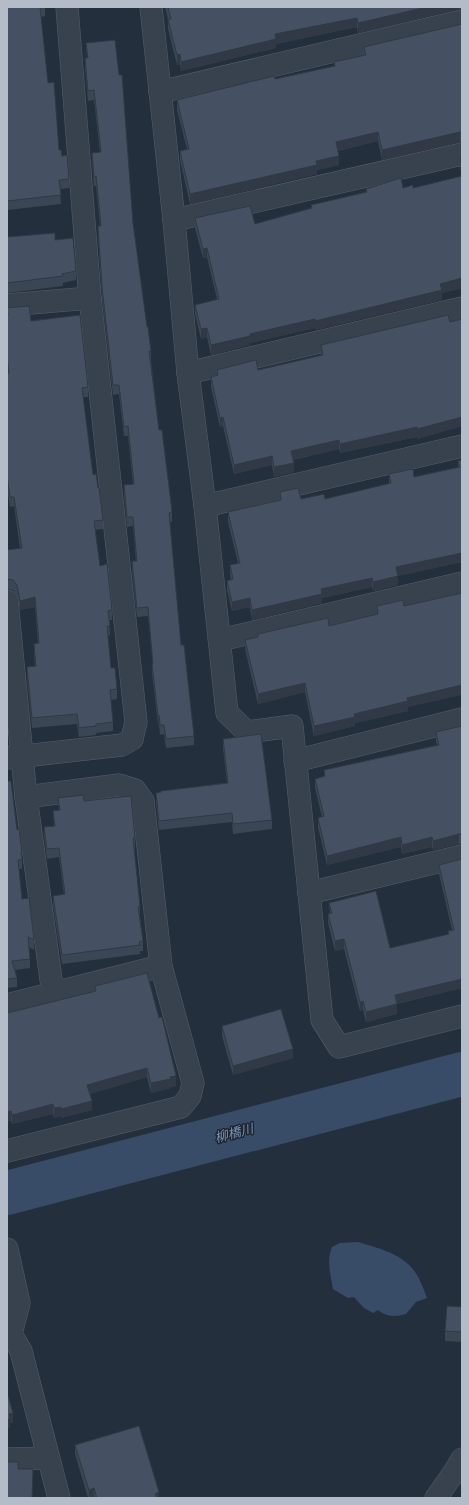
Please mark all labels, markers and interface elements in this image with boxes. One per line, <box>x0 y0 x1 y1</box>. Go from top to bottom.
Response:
water label: 柳橋川 <box>213 1119 257 1146</box>

